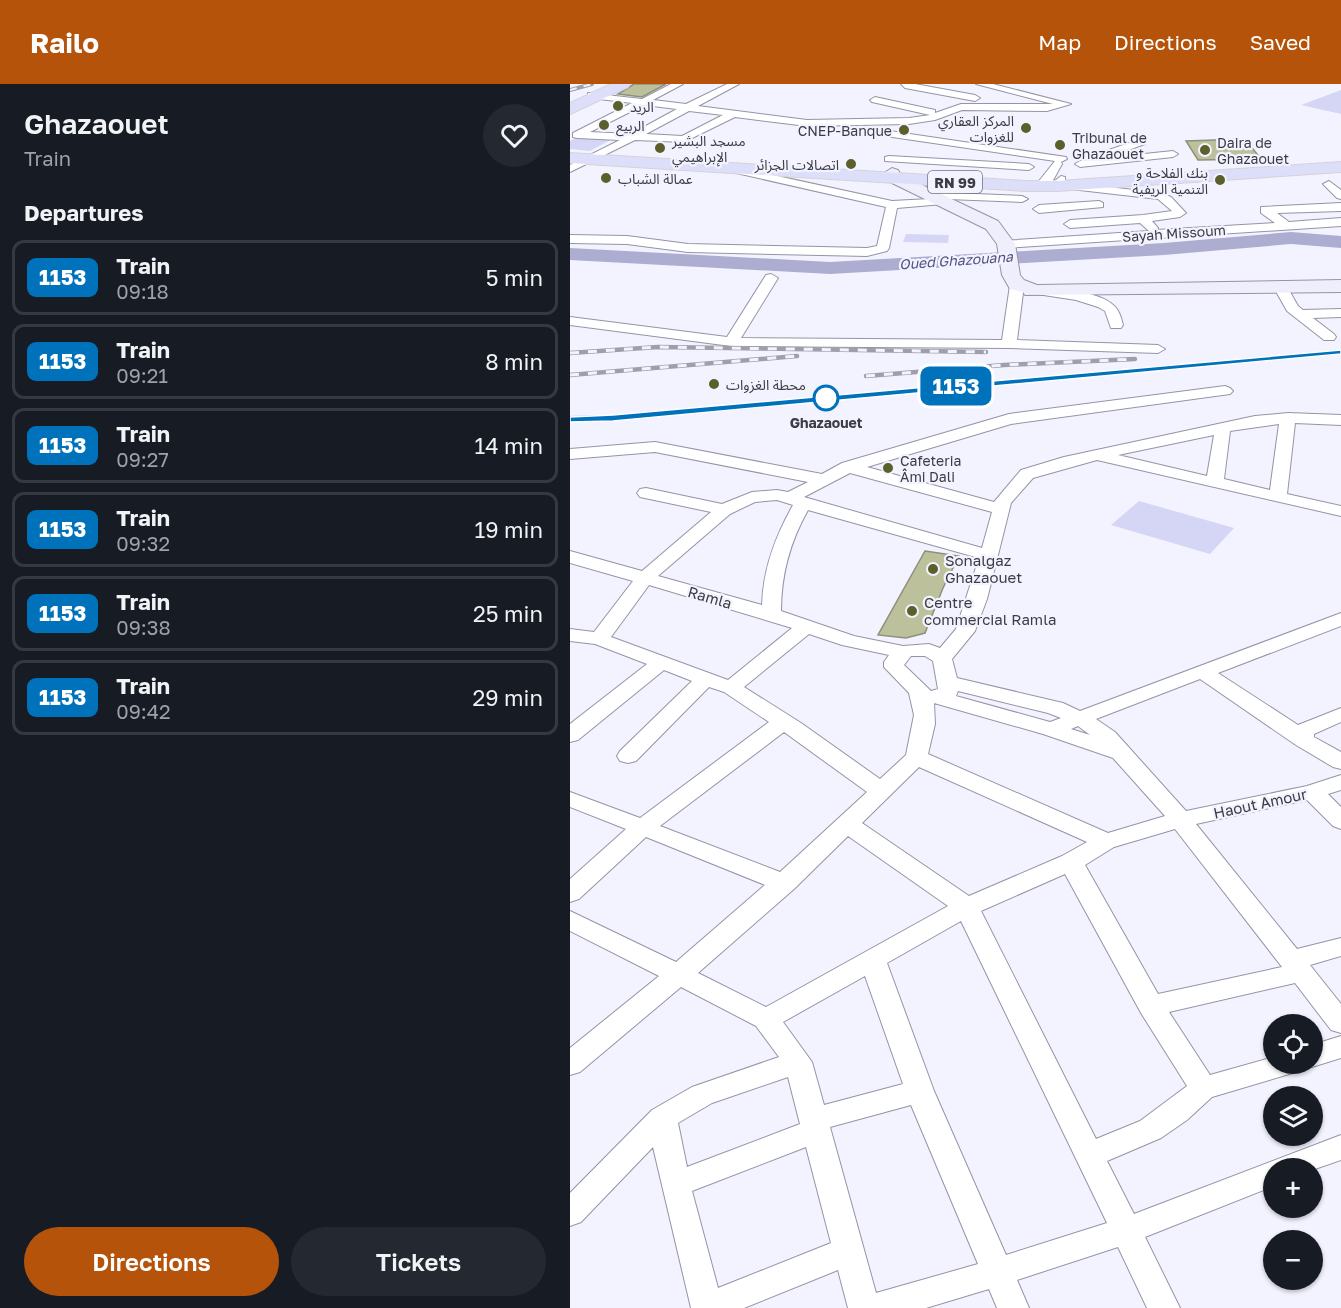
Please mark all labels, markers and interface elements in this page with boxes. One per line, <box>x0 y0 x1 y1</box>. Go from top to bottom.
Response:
text: Railo <box>30 26 99 59</box>
text: Map <box>1038 29 1081 55</box>
text: Directions <box>1114 29 1217 55</box>
text: Saved <box>1250 29 1311 55</box>
place label: الريد <box>630 98 654 116</box>
marker: الريد <box>611 99 625 113</box>
button: heart <box>483 104 546 167</box>
text: Ghazaouet <box>24 107 169 140</box>
place label: المركز العقاري للغزوات <box>938 112 1014 146</box>
place label: الربيع <box>616 117 645 137</box>
marker: الربيع <box>597 118 611 132</box>
marker: المركز العقاري للغزوات <box>1019 121 1033 135</box>
place label: CNEP-Banque <box>798 122 892 139</box>
marker: CNEP-Banque <box>897 123 911 137</box>
place label: Tribunal de Ghazaouet <box>1072 129 1147 162</box>
place label: مسجد البشير الإبراهيمي <box>671 132 746 168</box>
place label: Daira de Ghazaouet <box>1217 134 1289 167</box>
marker: Tribunal de Ghazaouet <box>1053 138 1067 152</box>
marker: مسجد البشير الإبراهيمي <box>653 141 667 155</box>
marker: Daira de Ghazaouet <box>1198 143 1212 157</box>
text: Train <box>24 146 71 170</box>
place label: اتصالات الجزائر <box>754 156 839 174</box>
marker: اتصالات الجزائر <box>844 157 858 171</box>
place label: بنك الفلاحة و التنمية الريفية <box>1132 164 1208 198</box>
place label: عمالة الشباب <box>618 170 693 187</box>
marker: عمالة الشباب <box>599 171 613 185</box>
road number: RN 99 <box>928 171 982 193</box>
marker: بنك الفلاحة و التنمية الريفية <box>1213 173 1227 187</box>
text: Departures <box>24 199 143 226</box>
street label: Sayah Missoum <box>1122 221 1226 245</box>
water label: Oued Ghazouana <box>899 247 1014 272</box>
text: Train <box>116 252 170 279</box>
text: 1153 <box>39 264 86 290</box>
text: 5 min <box>486 264 543 291</box>
text: 09:18 <box>116 279 169 303</box>
text: Train <box>116 336 170 363</box>
text: 1153 <box>39 348 86 374</box>
text: 8 min <box>485 348 543 375</box>
text: 09:21 <box>116 363 168 387</box>
line badge: 1153 <box>914 366 998 406</box>
text: 1153 <box>932 373 980 399</box>
place label: محطة الغزوات <box>726 376 806 394</box>
marker: محطة الغزوات <box>707 377 721 391</box>
marker: Ghazaouet <box>813 385 839 411</box>
place label: Ghazaouet <box>790 414 863 431</box>
text: Train <box>116 420 170 447</box>
text: 1153 <box>39 432 86 458</box>
text: 14 min <box>475 432 543 459</box>
text: 09:27 <box>116 447 169 471</box>
place label: Cafeteria Âmi Dali <box>900 452 961 485</box>
marker: Cafeteria Âmi Dali <box>881 461 895 475</box>
text: Train <box>116 504 170 531</box>
text: 1153 <box>39 516 86 542</box>
text: 19 min <box>475 516 543 543</box>
text: 09:32 <box>116 531 170 555</box>
place label: Sonalgaz Ghazaouet <box>945 551 1022 586</box>
marker: Sonalgaz Ghazaouet <box>926 562 940 576</box>
street label: Ramla <box>686 582 734 612</box>
text: Train <box>116 588 170 615</box>
place label: Centre commercial Ramla <box>924 593 1056 628</box>
text: 1153 <box>39 600 86 626</box>
text: 25 min <box>473 600 543 627</box>
marker: Centre commercial Ramla <box>905 604 919 618</box>
text: 09:38 <box>116 615 171 639</box>
text: Train <box>116 672 170 699</box>
text: 1153 <box>39 684 86 710</box>
text: 29 min <box>473 684 543 711</box>
text: 09:42 <box>116 699 171 723</box>
street label: Haout Amour <box>1212 784 1308 822</box>
map controls <box>1263 1014 1323 1290</box>
button: locate <box>1263 1014 1323 1074</box>
button: layers <box>1263 1086 1323 1146</box>
button: + <box>1263 1158 1323 1218</box>
button: Directions <box>24 1227 279 1296</box>
button: Tickets <box>291 1227 546 1296</box>
button: − <box>1263 1230 1323 1290</box>

